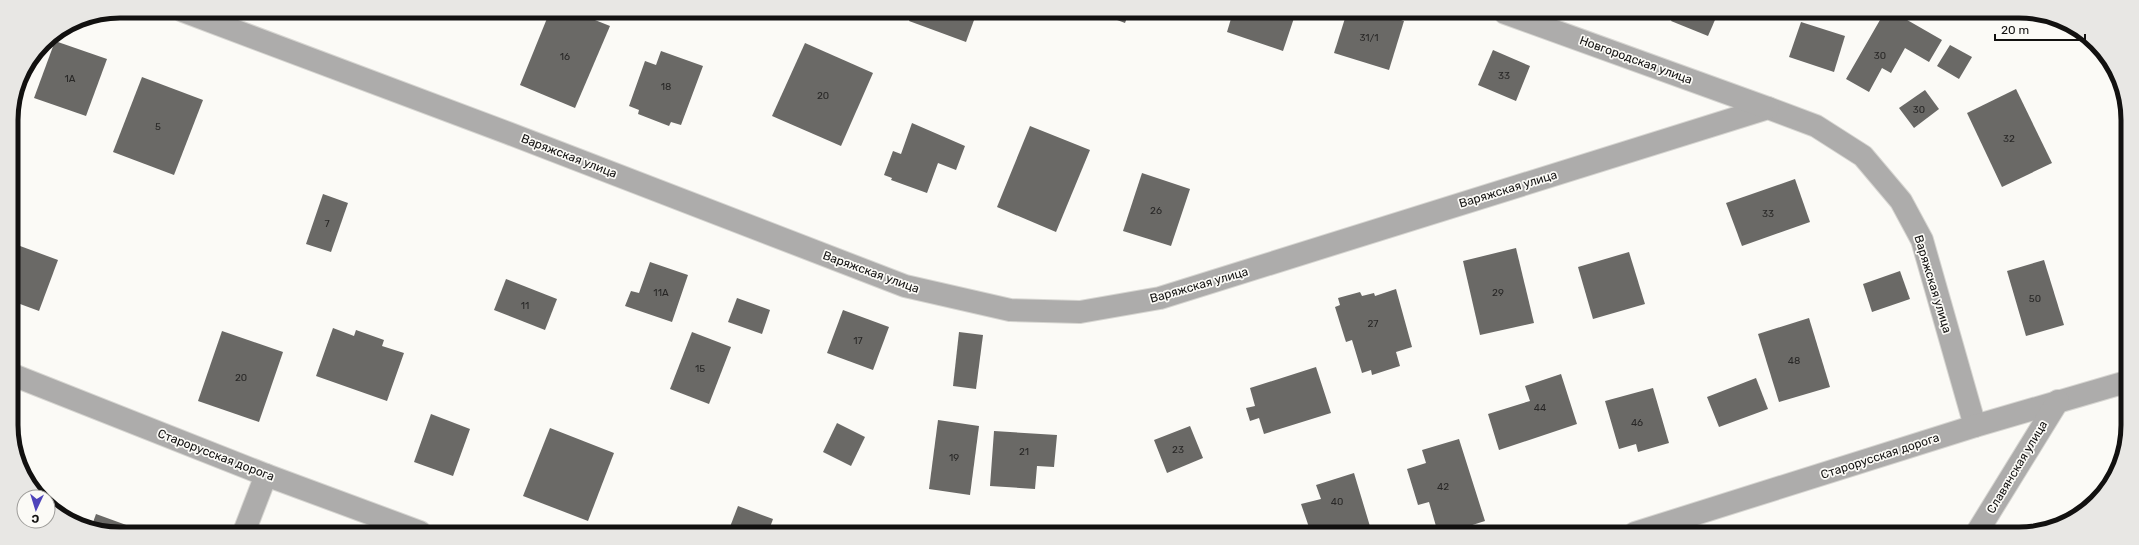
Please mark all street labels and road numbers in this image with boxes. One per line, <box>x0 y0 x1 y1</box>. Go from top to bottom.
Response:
street label: Новгородская улица <box>1578 33 1694 87</box>
street label: Варяжская улица <box>519 131 619 181</box>
street label: Варяжская улица <box>1457 167 1559 211</box>
street label: Варяжская улица <box>1911 233 1955 335</box>
street label: Варяжская улица <box>821 248 921 296</box>
street label: Варяжская улица <box>1148 264 1250 306</box>
street label: Славянская улица <box>1984 418 2050 516</box>
street label: Старорусская дорога <box>156 426 276 484</box>
street label: Старорусская дорога <box>1819 430 1941 482</box>

